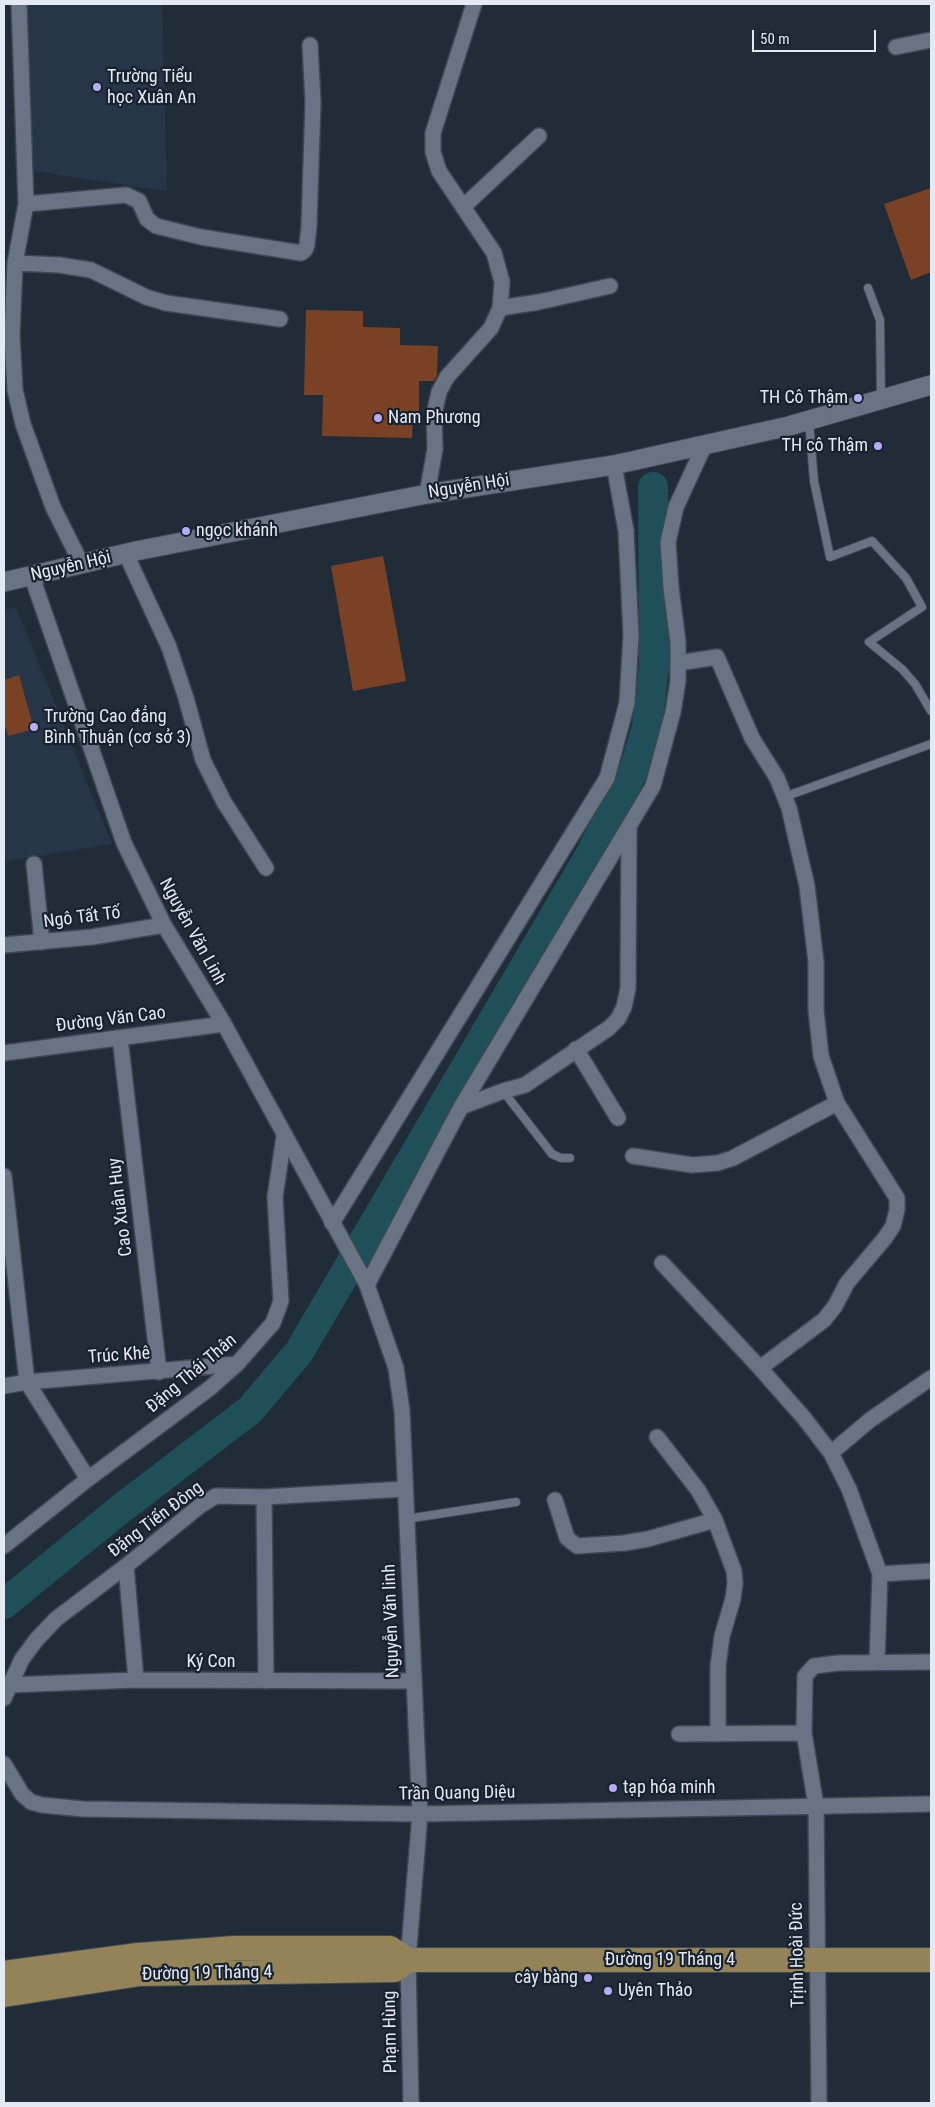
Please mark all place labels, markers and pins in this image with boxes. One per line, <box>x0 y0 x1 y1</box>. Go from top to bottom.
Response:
place label: Trường Tiểu học Xuân An <box>107 66 196 108</box>
marker: Trường Tiểu học Xuân An <box>91 81 103 93</box>
place label: TH Cô Thậm <box>760 387 848 409</box>
marker: TH Cô Thậm <box>852 392 864 404</box>
place label: Nam Phương <box>388 407 481 429</box>
marker: Nam Phương <box>372 412 384 424</box>
place label: TH cô Thậm <box>782 435 868 457</box>
marker: TH cô Thậm <box>872 440 884 452</box>
place label: ngọc khánh <box>196 520 278 542</box>
marker: ngọc khánh <box>180 525 192 537</box>
place label: Trường Cao đẳng Bình Thuận (cơ sở 3) <box>44 706 191 749</box>
marker: Trường Cao đẳng Bình Thuận (cơ sở 3) <box>28 721 40 733</box>
place label: tạp hóa minh <box>623 1777 716 1799</box>
marker: tạp hóa minh <box>607 1782 619 1794</box>
place label: cây bàng <box>514 1967 578 1989</box>
marker: cây bàng <box>582 1972 594 1984</box>
place label: Uyên Thảo <box>618 1980 692 2002</box>
marker: Uyên Thảo <box>602 1985 614 1997</box>

